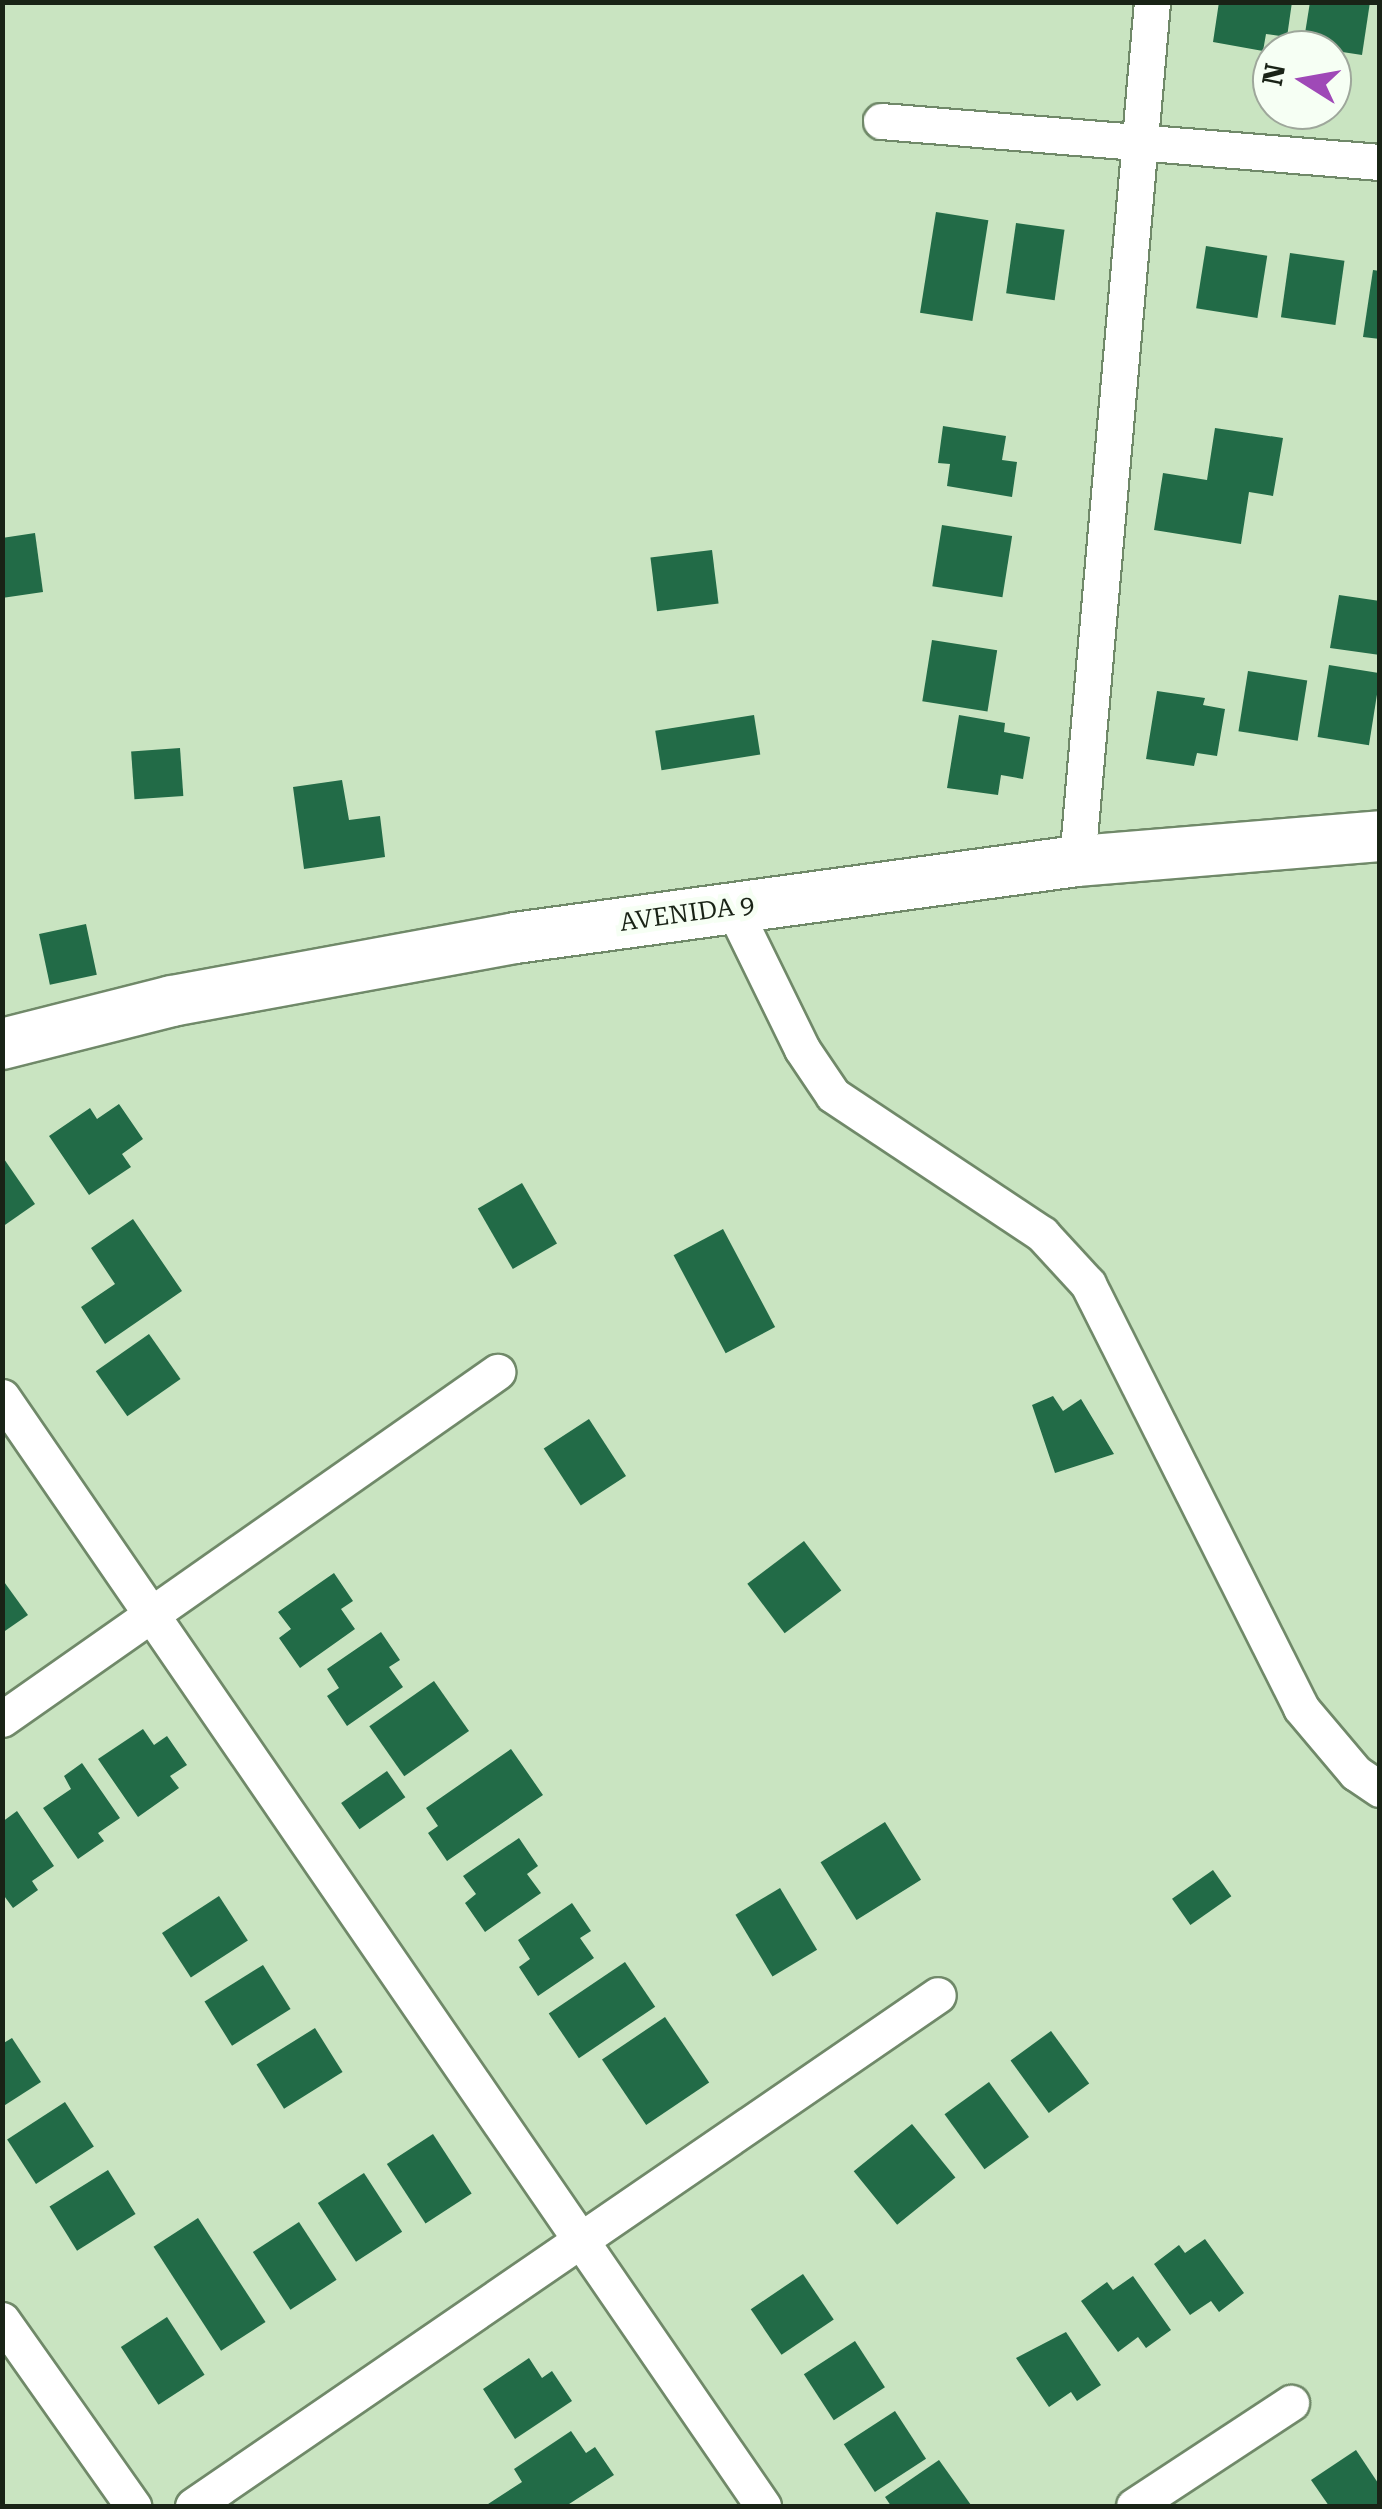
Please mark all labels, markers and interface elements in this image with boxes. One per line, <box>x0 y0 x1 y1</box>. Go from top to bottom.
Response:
north arrow <box>1252 30 1352 130</box>
text: N <box>1256 61 1292 88</box>
street label: AVENIDA 9 <box>618 890 756 938</box>

